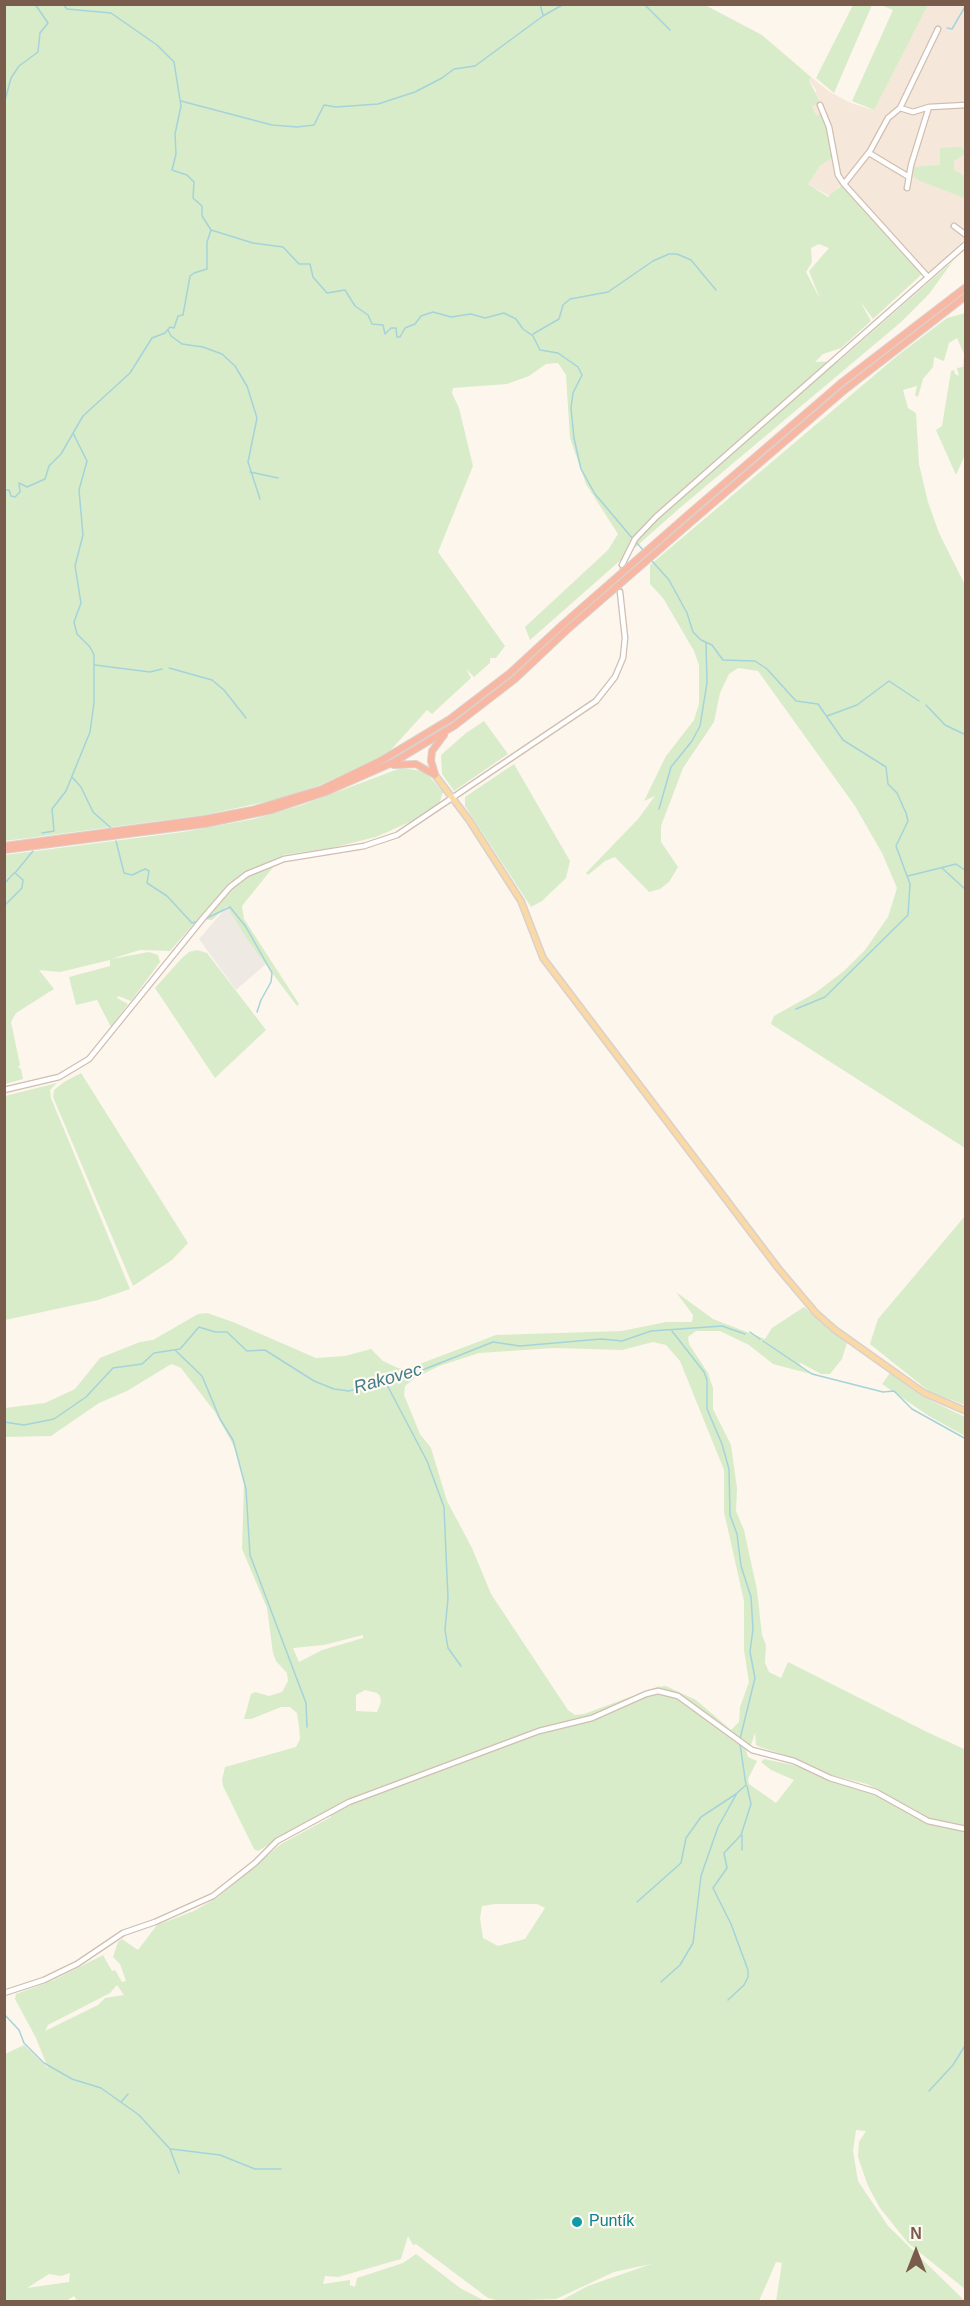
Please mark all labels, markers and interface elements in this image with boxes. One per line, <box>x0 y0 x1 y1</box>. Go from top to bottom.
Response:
water label: Rakovec <box>351 1359 425 1399</box>
place label: Puntík <box>589 2212 634 2232</box>
marker: Puntík <box>570 2215 584 2229</box>
north arrow <box>886 2222 946 2282</box>
text: N <box>910 2225 922 2242</box>

